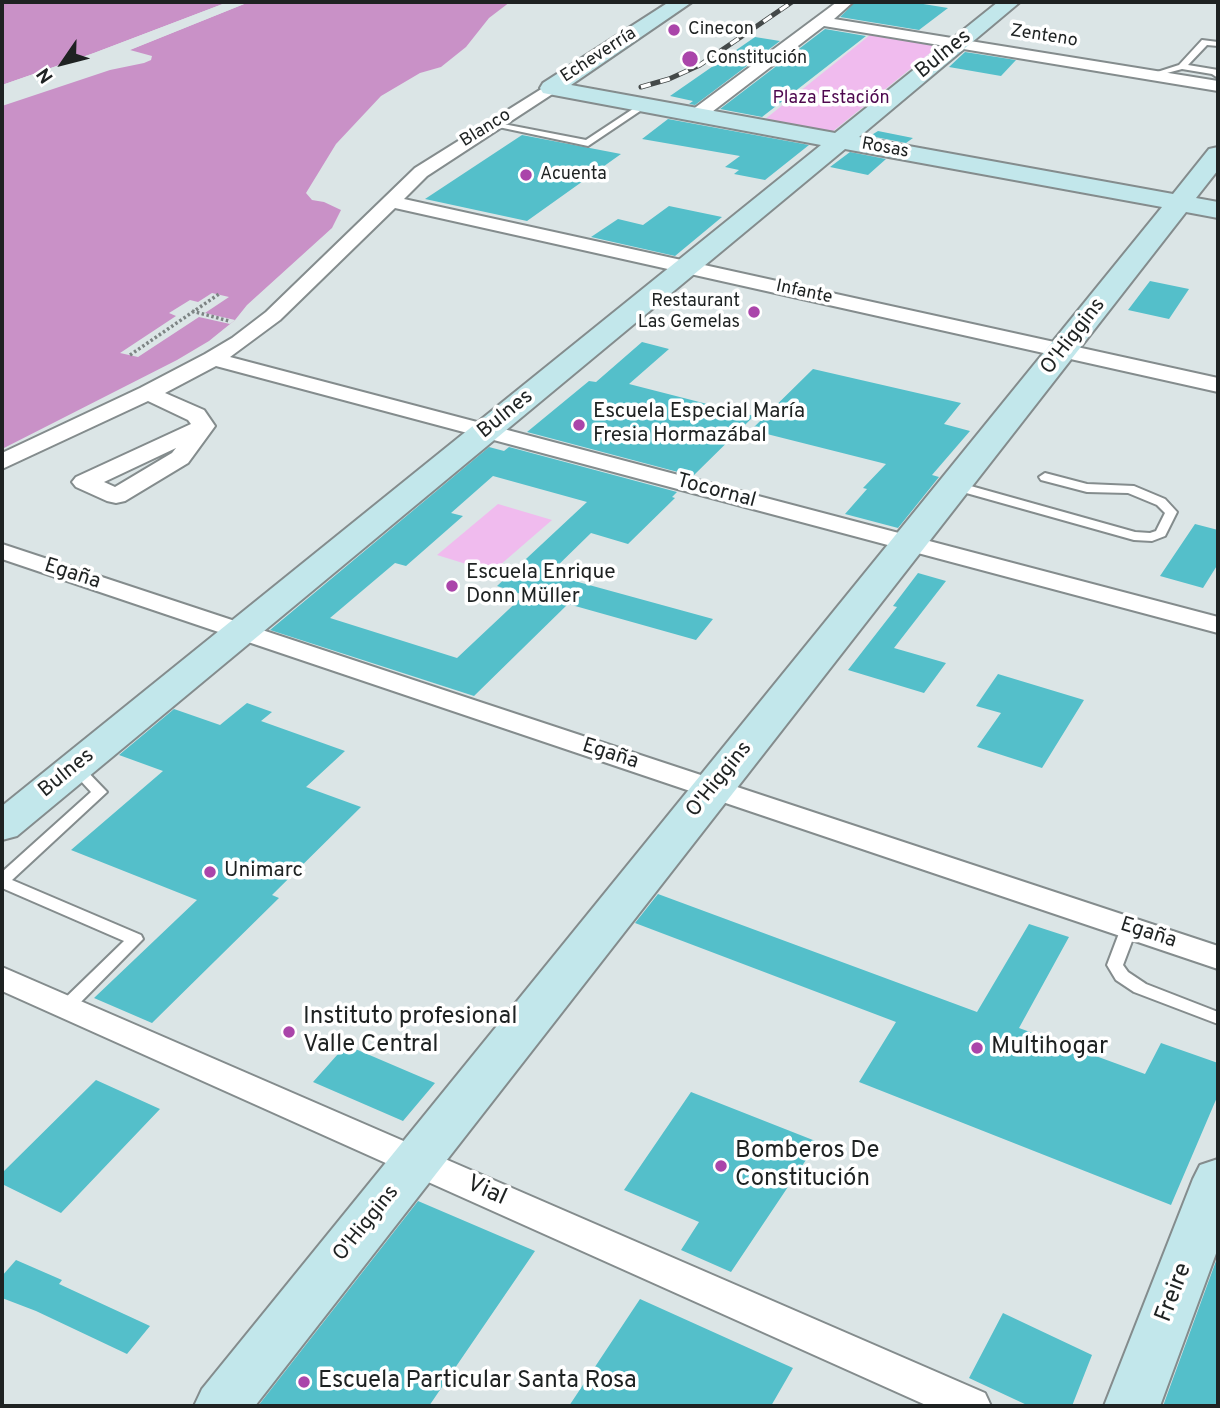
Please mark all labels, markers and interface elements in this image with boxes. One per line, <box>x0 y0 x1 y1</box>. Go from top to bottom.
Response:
place label: Cinecon <box>688 19 754 41</box>
street label: Zenteno <box>1009 21 1079 53</box>
marker: Cinecon <box>666 22 682 38</box>
street label: Echeverría <box>557 24 641 88</box>
street label: Bulnes <box>911 25 977 85</box>
north arrow <box>28 28 98 98</box>
place label: Constitución <box>706 48 807 70</box>
marker: Constitución <box>680 49 700 69</box>
text: N <box>32 63 60 88</box>
park label: Plaza Estación <box>772 88 890 110</box>
street label: Blanco <box>457 105 515 153</box>
street label: Rosas <box>860 134 910 164</box>
place label: Acuenta <box>540 164 607 186</box>
marker: Acuenta <box>518 167 534 183</box>
street label: Infante <box>774 277 834 309</box>
place label: Restaurant Las Gemelas <box>638 291 740 334</box>
street label: O'Higgins <box>1036 294 1112 380</box>
marker: Restaurant Las Gemelas <box>746 304 762 320</box>
street label: Bulnes <box>473 385 539 445</box>
place label: Escuela Especial María Fresia Hormazábal <box>593 400 805 450</box>
marker: Escuela Especial María Fresia Hormazábal <box>571 417 587 433</box>
street label: Tocornal <box>674 469 758 515</box>
street label: Egaña <box>41 554 103 596</box>
place label: Escuela Enrique Donn Müller <box>466 561 615 611</box>
marker: Escuela Enrique Donn Müller <box>444 578 460 594</box>
street label: Egaña <box>579 734 641 776</box>
street label: O'Higgins <box>682 737 758 823</box>
street label: Bulnes <box>34 744 100 804</box>
place label: Unimarc <box>224 859 303 885</box>
marker: Unimarc <box>202 864 218 880</box>
street label: Egaña <box>1117 913 1179 955</box>
place label: Instituto profesional Valle Central <box>303 1004 517 1060</box>
marker: Instituto profesional Valle Central <box>281 1024 297 1040</box>
place label: Multihogar <box>991 1034 1108 1062</box>
marker: Multihogar <box>969 1040 985 1056</box>
place label: Bomberos De Constitución <box>735 1138 879 1194</box>
marker: Bomberos De Constitución <box>713 1158 729 1174</box>
street label: Vial <box>462 1171 510 1213</box>
street label: O'Higgins <box>329 1181 405 1267</box>
street label: Freire <box>1151 1259 1199 1327</box>
place label: Escuela Particular Santa Rosa <box>318 1368 637 1396</box>
marker: Escuela Particular Santa Rosa <box>296 1374 312 1390</box>

